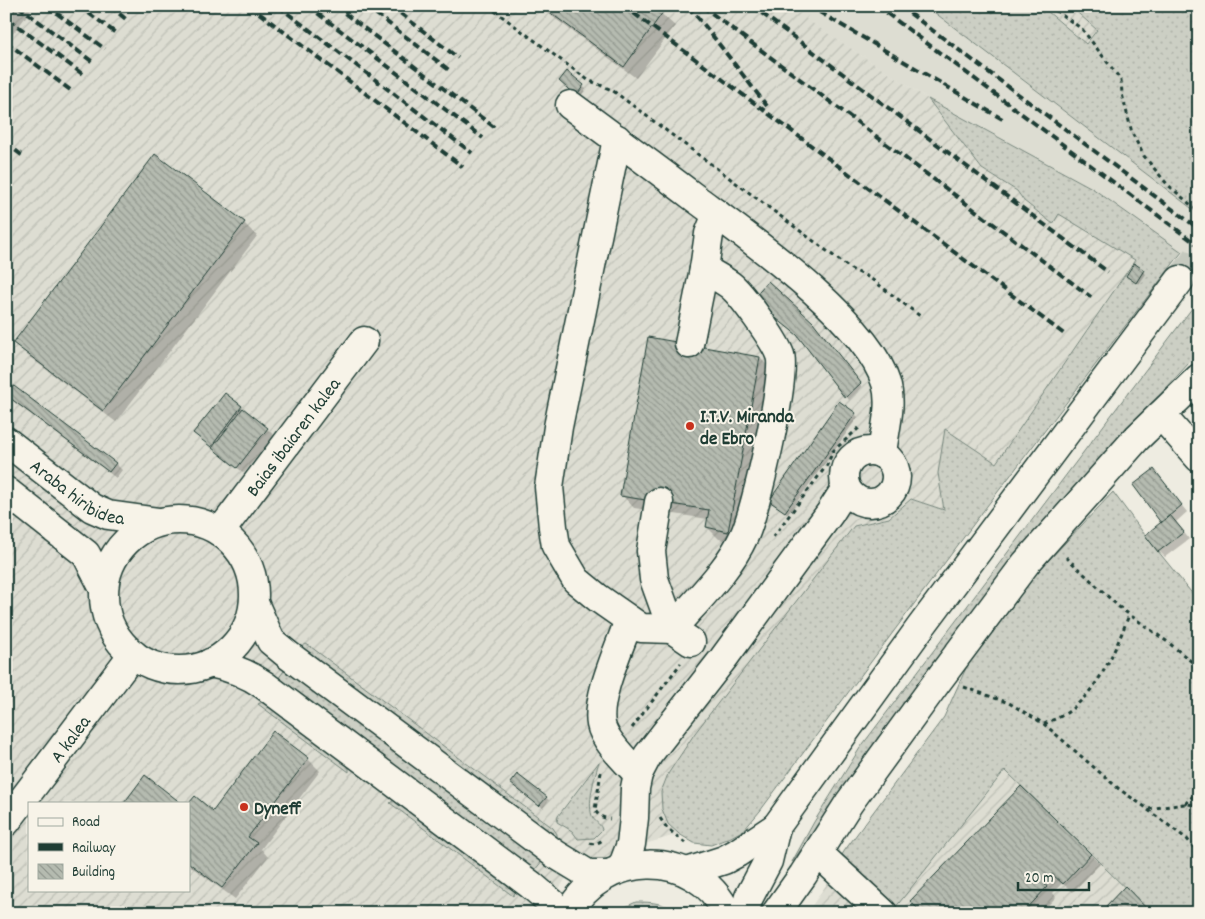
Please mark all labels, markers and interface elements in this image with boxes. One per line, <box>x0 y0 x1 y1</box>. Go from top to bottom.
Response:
street label: Baias ibaiaren kalea <box>241 372 349 503</box>
place label: I.T.V. Miranda de Ebro <box>700 405 795 454</box>
marker: I.T.V. Miranda de Ebro <box>684 420 696 432</box>
street label: Araba hiribidea <box>23 454 127 534</box>
street label: A kalea <box>45 710 100 770</box>
place label: Dyneff <box>254 797 302 824</box>
marker: Dyneff <box>238 801 250 813</box>
legend <box>28 802 190 892</box>
text: Road <box>72 812 100 834</box>
text: Railway <box>72 838 116 860</box>
scale bar <box>1018 859 1089 891</box>
text: Building <box>72 862 115 884</box>
text: 20 m <box>1025 868 1053 890</box>

